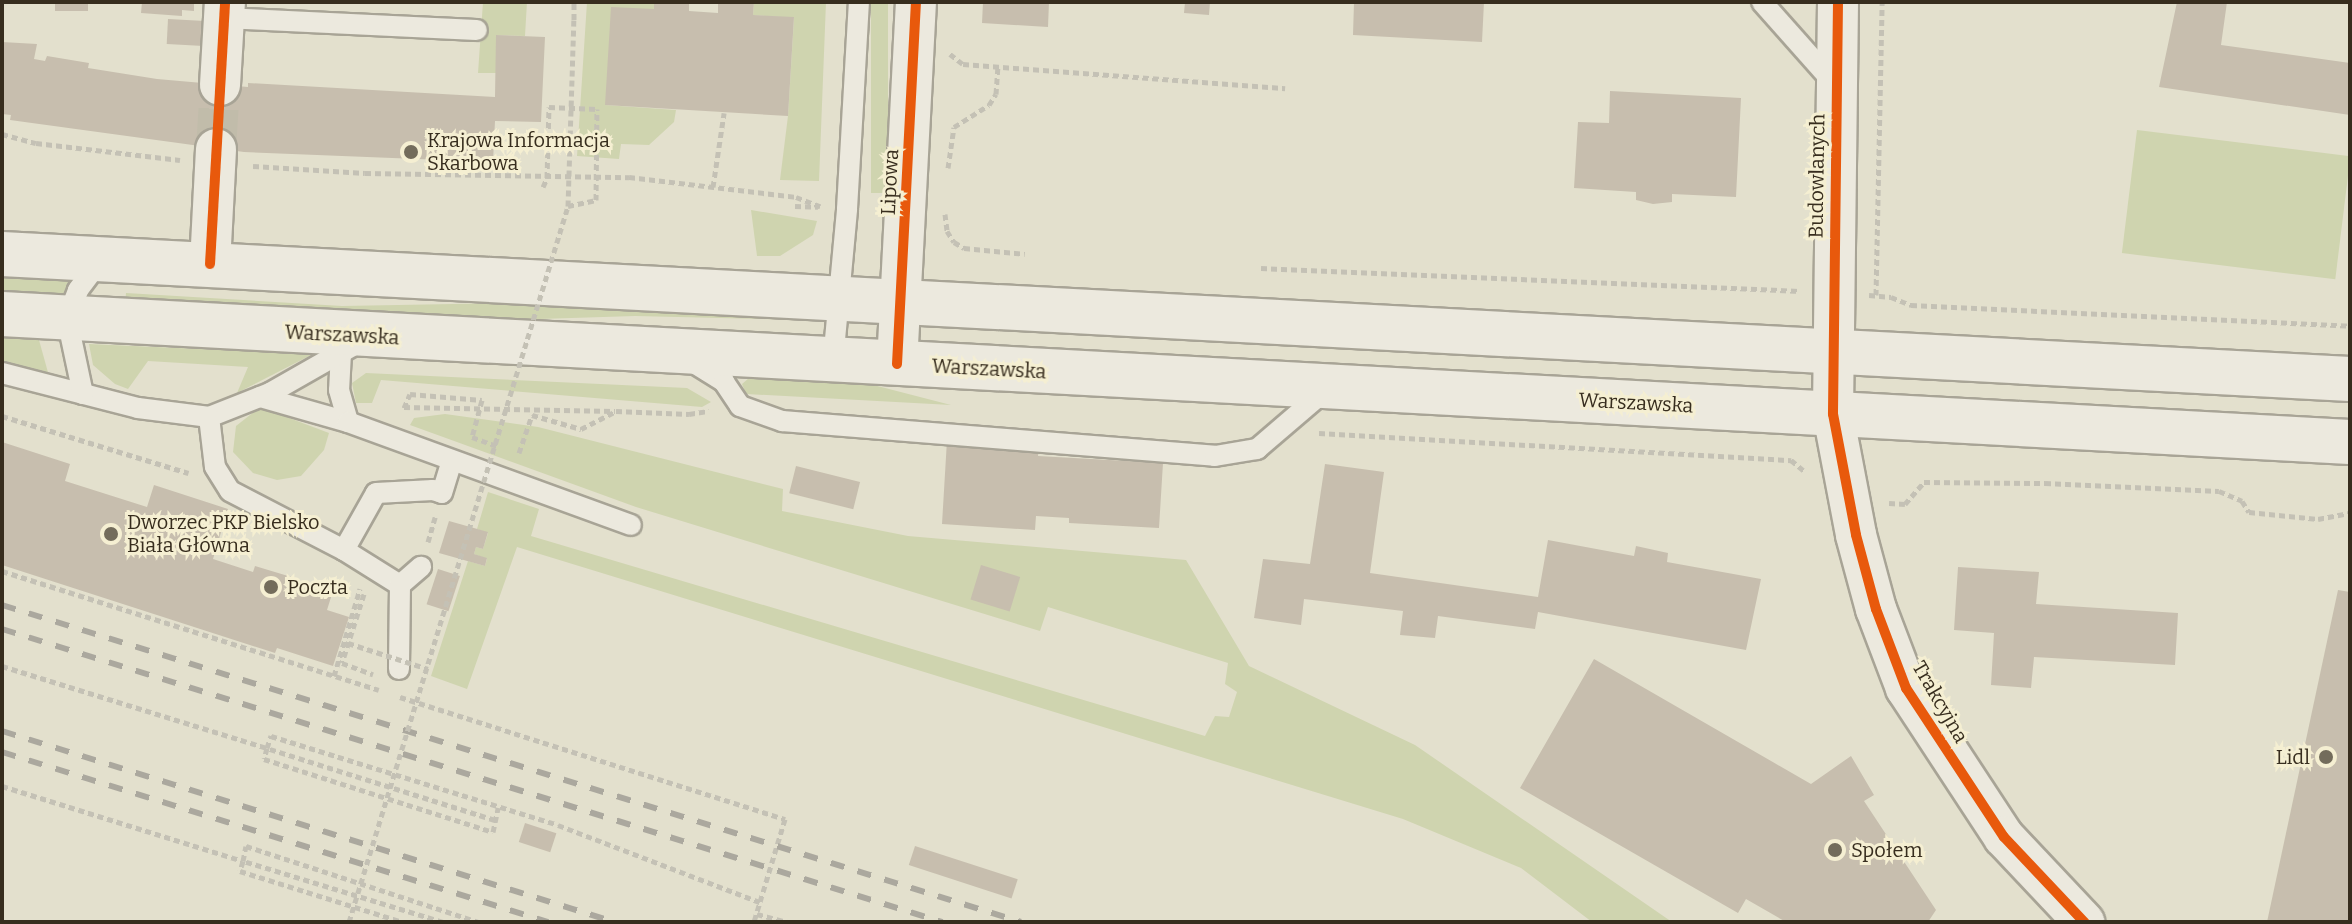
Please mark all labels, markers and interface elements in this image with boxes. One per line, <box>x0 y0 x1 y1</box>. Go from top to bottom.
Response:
street label: Budowlanych <box>1804 113 1830 239</box>
place label: Krajowa Informacja Skarbowa <box>427 128 610 175</box>
marker: Krajowa Informacja Skarbowa <box>402 143 420 161</box>
street label: Lipowa <box>876 148 904 216</box>
street label: Warszawska <box>284 320 400 350</box>
street label: Warszawska <box>931 354 1047 384</box>
street label: Warszawska <box>1578 388 1694 418</box>
place label: Dworzec PKP Bielsko Biała Główna <box>127 510 319 557</box>
marker: Dworzec PKP Bielsko Biała Główna <box>102 525 120 543</box>
place label: Poczta <box>287 575 348 599</box>
marker: Poczta <box>262 578 280 596</box>
street label: Trakcyjna <box>1907 657 1973 747</box>
place label: Lidl <box>2276 745 2310 769</box>
marker: Lidl <box>2317 748 2335 766</box>
place label: Społem <box>1851 838 1923 862</box>
marker: Społem <box>1826 841 1844 859</box>

